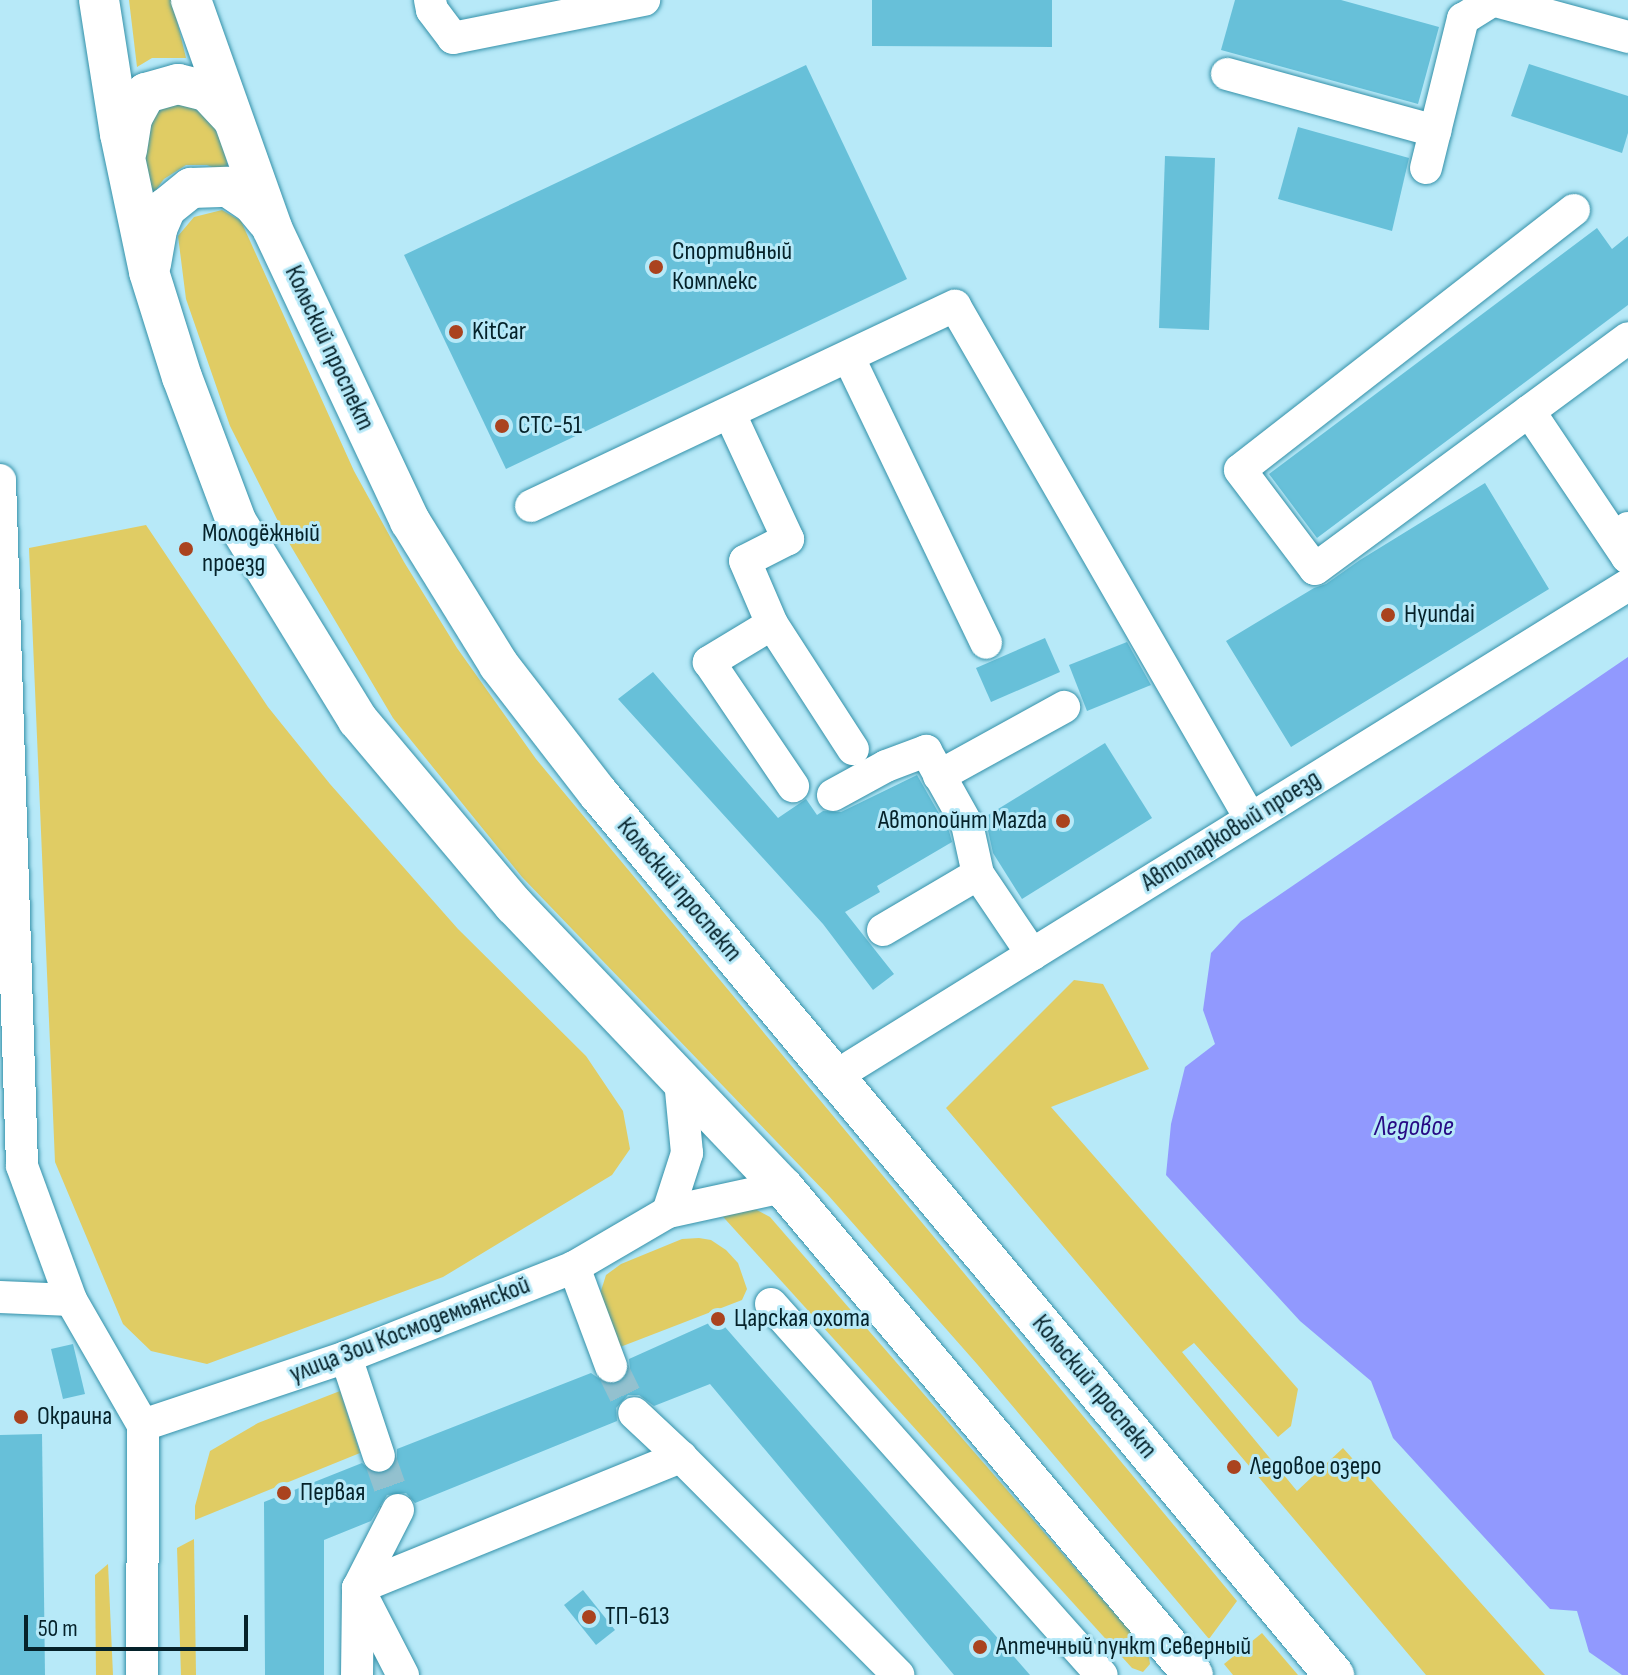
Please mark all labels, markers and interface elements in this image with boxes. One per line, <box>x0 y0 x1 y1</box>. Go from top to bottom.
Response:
place label: Спортивный Комплекс <box>672 236 792 298</box>
marker: Спортивный Комплекс <box>647 258 665 276</box>
street label: Кольский проспект <box>277 261 381 435</box>
place label: KitCar <box>472 316 526 348</box>
marker: KitCar <box>447 323 465 341</box>
place label: СТС-51 <box>518 410 582 442</box>
marker: СТС-51 <box>493 417 511 435</box>
place label: Молодёжный проезд <box>202 518 320 580</box>
marker: Молодёжный проезд <box>177 540 195 558</box>
place label: Hyundai <box>1404 599 1475 631</box>
marker: Hyundai <box>1379 606 1397 624</box>
street label: Автопарковый проезд <box>1136 763 1326 899</box>
place label: Автопойнт Mazda <box>878 805 1047 837</box>
street label: Кольский проспект <box>610 812 748 968</box>
marker: Автопойнт Mazda <box>1054 812 1072 830</box>
water label: Ледовое <box>1374 1110 1454 1144</box>
street label: улица Зои Космодемьянской <box>285 1270 535 1390</box>
place label: Царская охота <box>734 1303 870 1335</box>
street label: Кольский проспект <box>1025 1309 1163 1465</box>
marker: Царская охота <box>709 1310 727 1328</box>
place label: Окраина <box>37 1401 112 1433</box>
marker: Окраина <box>12 1408 30 1426</box>
place label: Ледовое озеро <box>1250 1451 1382 1483</box>
marker: Ледовое озеро <box>1225 1458 1243 1476</box>
place label: Первая <box>300 1477 365 1509</box>
marker: Первая <box>275 1484 293 1502</box>
scale bar <box>28 1599 252 1649</box>
place label: ТП-613 <box>605 1601 670 1633</box>
marker: ТП-613 <box>580 1608 598 1626</box>
text: 50 m <box>38 1614 78 1643</box>
place label: Аптечный пункт Северный <box>996 1631 1251 1663</box>
marker: Аптечный пункт Северный <box>971 1638 989 1656</box>

